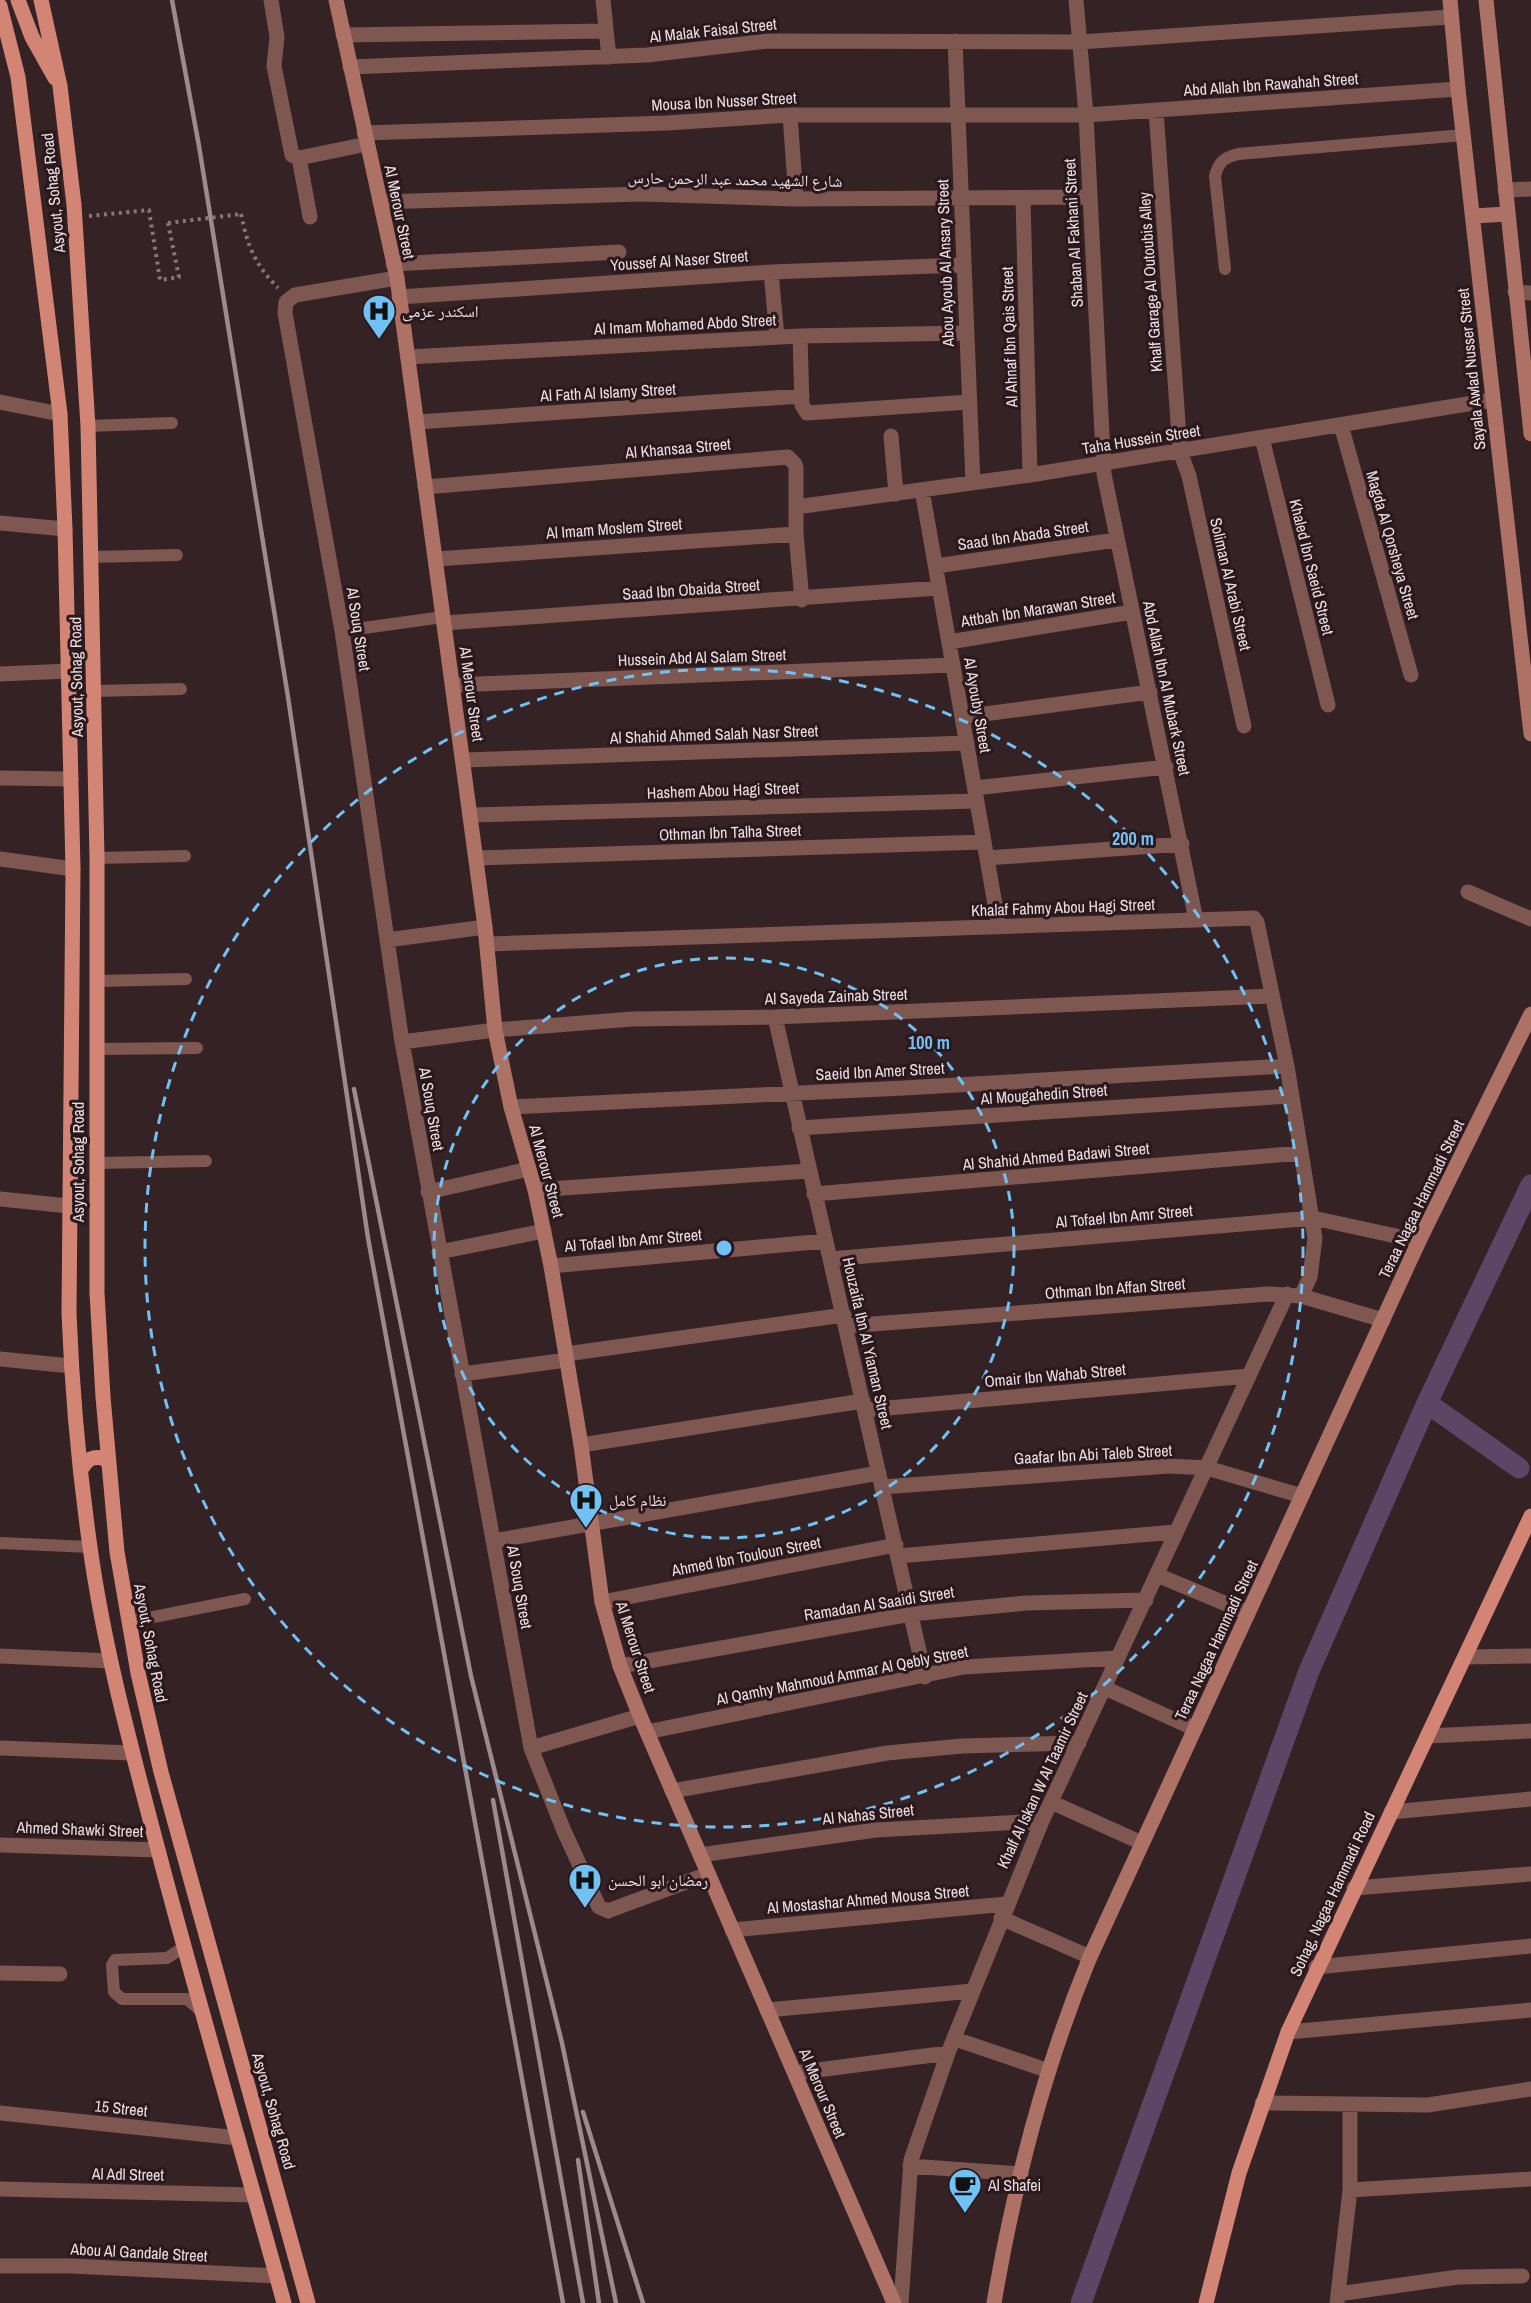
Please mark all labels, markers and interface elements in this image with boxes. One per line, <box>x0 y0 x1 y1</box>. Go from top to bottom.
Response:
street label: Al Malak Faisal Street <box>647 12 778 48</box>
street label: Abd Allah Ibn Rawahah Street <box>1182 67 1359 101</box>
street label: Mousa Ibn Nusser Street <box>651 86 797 116</box>
street label: Asyout, Sohag Road <box>36 132 70 255</box>
street label: Shaban Al Fakhani Street <box>1058 158 1088 308</box>
street label: Al Merour Street <box>379 162 421 261</box>
street label: شارع الشهيد محمد عبد الرحمن حارس <box>627 166 843 192</box>
street label: Abou Ayoub Al Ansary Street <box>931 179 959 348</box>
street label: Khalf Garage Al Outoubis Alley <box>1133 191 1167 373</box>
street label: Youssef Al Naser Street <box>609 244 749 276</box>
street label: Al Ahnaf Ibn Qais Street <box>996 266 1022 409</box>
street label: Sayala Awlad Nusser Street <box>1452 287 1490 451</box>
hospital icon: اسكندر عزمى <box>361 293 397 340</box>
place label: اسكندر عزمى <box>402 300 479 322</box>
street label: Al Imam Mohamed Abdo Street <box>592 308 777 340</box>
street label: Al Fath Al Islamy Street <box>539 377 677 407</box>
street label: Taha Hussein Street <box>1080 419 1202 459</box>
street label: Al Khansaa Street <box>623 432 732 464</box>
street label: Magda Al Qorsheya Street <box>1361 468 1425 622</box>
street label: Khaled Ibn Saeid Street <box>1284 497 1340 638</box>
street label: Al Imam Moslem Street <box>544 512 683 544</box>
street label: Saad Ibn Abada Street <box>956 515 1090 555</box>
street label: Soliman Al Arabi Street <box>1205 515 1257 653</box>
street label: Saad Ibn Obaida Street <box>621 573 761 605</box>
street label: Al Souq Street <box>341 585 377 673</box>
street label: Attbah Ibn Marawan Street <box>958 586 1117 632</box>
street label: Abd Allah Ibn Al Mubark Street <box>1138 598 1196 778</box>
street label: Asyout, Sohag Road <box>64 617 88 738</box>
street label: Hussein Abd Al Salam Street <box>617 643 787 671</box>
street label: Al Merour Street <box>454 644 490 743</box>
street label: Al Ayouby Street <box>959 654 997 755</box>
street label: Al Shahid Ahmed Salah Nasr Street <box>608 719 819 749</box>
street label: Hashem Abou Hagi Street <box>646 776 800 804</box>
street label: Othman Ibn Talha Street <box>659 819 802 845</box>
text: 200 m <box>1112 826 1154 851</box>
street label: Khalaf Fahmy Abou Hagi Street <box>971 893 1156 921</box>
street label: Al Sayeda Zainab Street <box>763 982 908 1010</box>
text: 100 m <box>908 1030 950 1055</box>
street label: Saeid Ibn Amer Street <box>815 1057 945 1085</box>
street label: Al Souq Street <box>414 1064 450 1153</box>
street label: Al Mougahedin Street <box>979 1079 1108 1109</box>
street label: Asyout, Sohag Road <box>67 1102 89 1223</box>
street label: Teraa Nagaa Hammadi Street <box>1373 1116 1469 1282</box>
street label: Al Merour Street <box>524 1121 570 1220</box>
street label: Al Shahid Ahmed Badawi Street <box>961 1137 1151 1175</box>
street label: Al Tofael Ibn Amr Street <box>1053 1199 1194 1233</box>
street label: Al Tofael Ibn Amr Street <box>562 1223 703 1257</box>
centre of rings <box>714 1238 734 1258</box>
street label: Houzaifa Ibn Al Yiaman Street <box>838 1255 899 1431</box>
street label: Othman Ibn Affan Street <box>1044 1272 1186 1304</box>
street label: Omair Ibn Wahab Street <box>983 1358 1127 1392</box>
street label: Gaafar Ibn Abi Taleb Street <box>1013 1439 1173 1469</box>
hospital icon: نظام كامل <box>568 1482 604 1529</box>
place label: نظام كامل <box>609 1489 666 1511</box>
street label: Ahmed Ibn Touloun Street <box>669 1531 823 1581</box>
street label: Al Souq Street <box>502 1542 538 1631</box>
street label: Teraa Nagaa Hammadi Street <box>1169 1556 1263 1724</box>
street label: Ramadan Al Saaidi Street <box>802 1580 956 1626</box>
street label: Asyout, Sohag Road <box>129 1581 173 1704</box>
street label: Al Merour Street <box>610 1597 661 1696</box>
street label: Al Qamhy Mahmoud Ammar Al Qebly Street <box>713 1640 970 1710</box>
street label: Khalf Al Iskan W Al Taamir Street <box>991 1688 1093 1872</box>
street label: Al Nahas Street <box>820 1798 915 1830</box>
street label: Sohag, Nagaa Hammadi Road <box>1284 1808 1380 1980</box>
street label: Ahmed Shawki Street <box>15 1816 144 1842</box>
hospital icon: رمضان ابو الحسن <box>567 1862 603 1909</box>
place label: رمضان ابو الحسن <box>608 1869 708 1891</box>
street label: Al Mostashar Ahmed Mousa Street <box>765 1879 970 1919</box>
street label: Al Merour Street <box>794 2044 852 2142</box>
street label: Asyout, Sohag Road <box>247 2049 301 2172</box>
street label: 15 Street <box>93 2094 149 2122</box>
street label: Al Adl Street <box>91 2162 165 2186</box>
cafe icon: Al Shafei <box>947 2167 983 2214</box>
place label: Al Shafei <box>987 2174 1041 2196</box>
street label: Abou Al Gandale Street <box>69 2237 208 2267</box>

